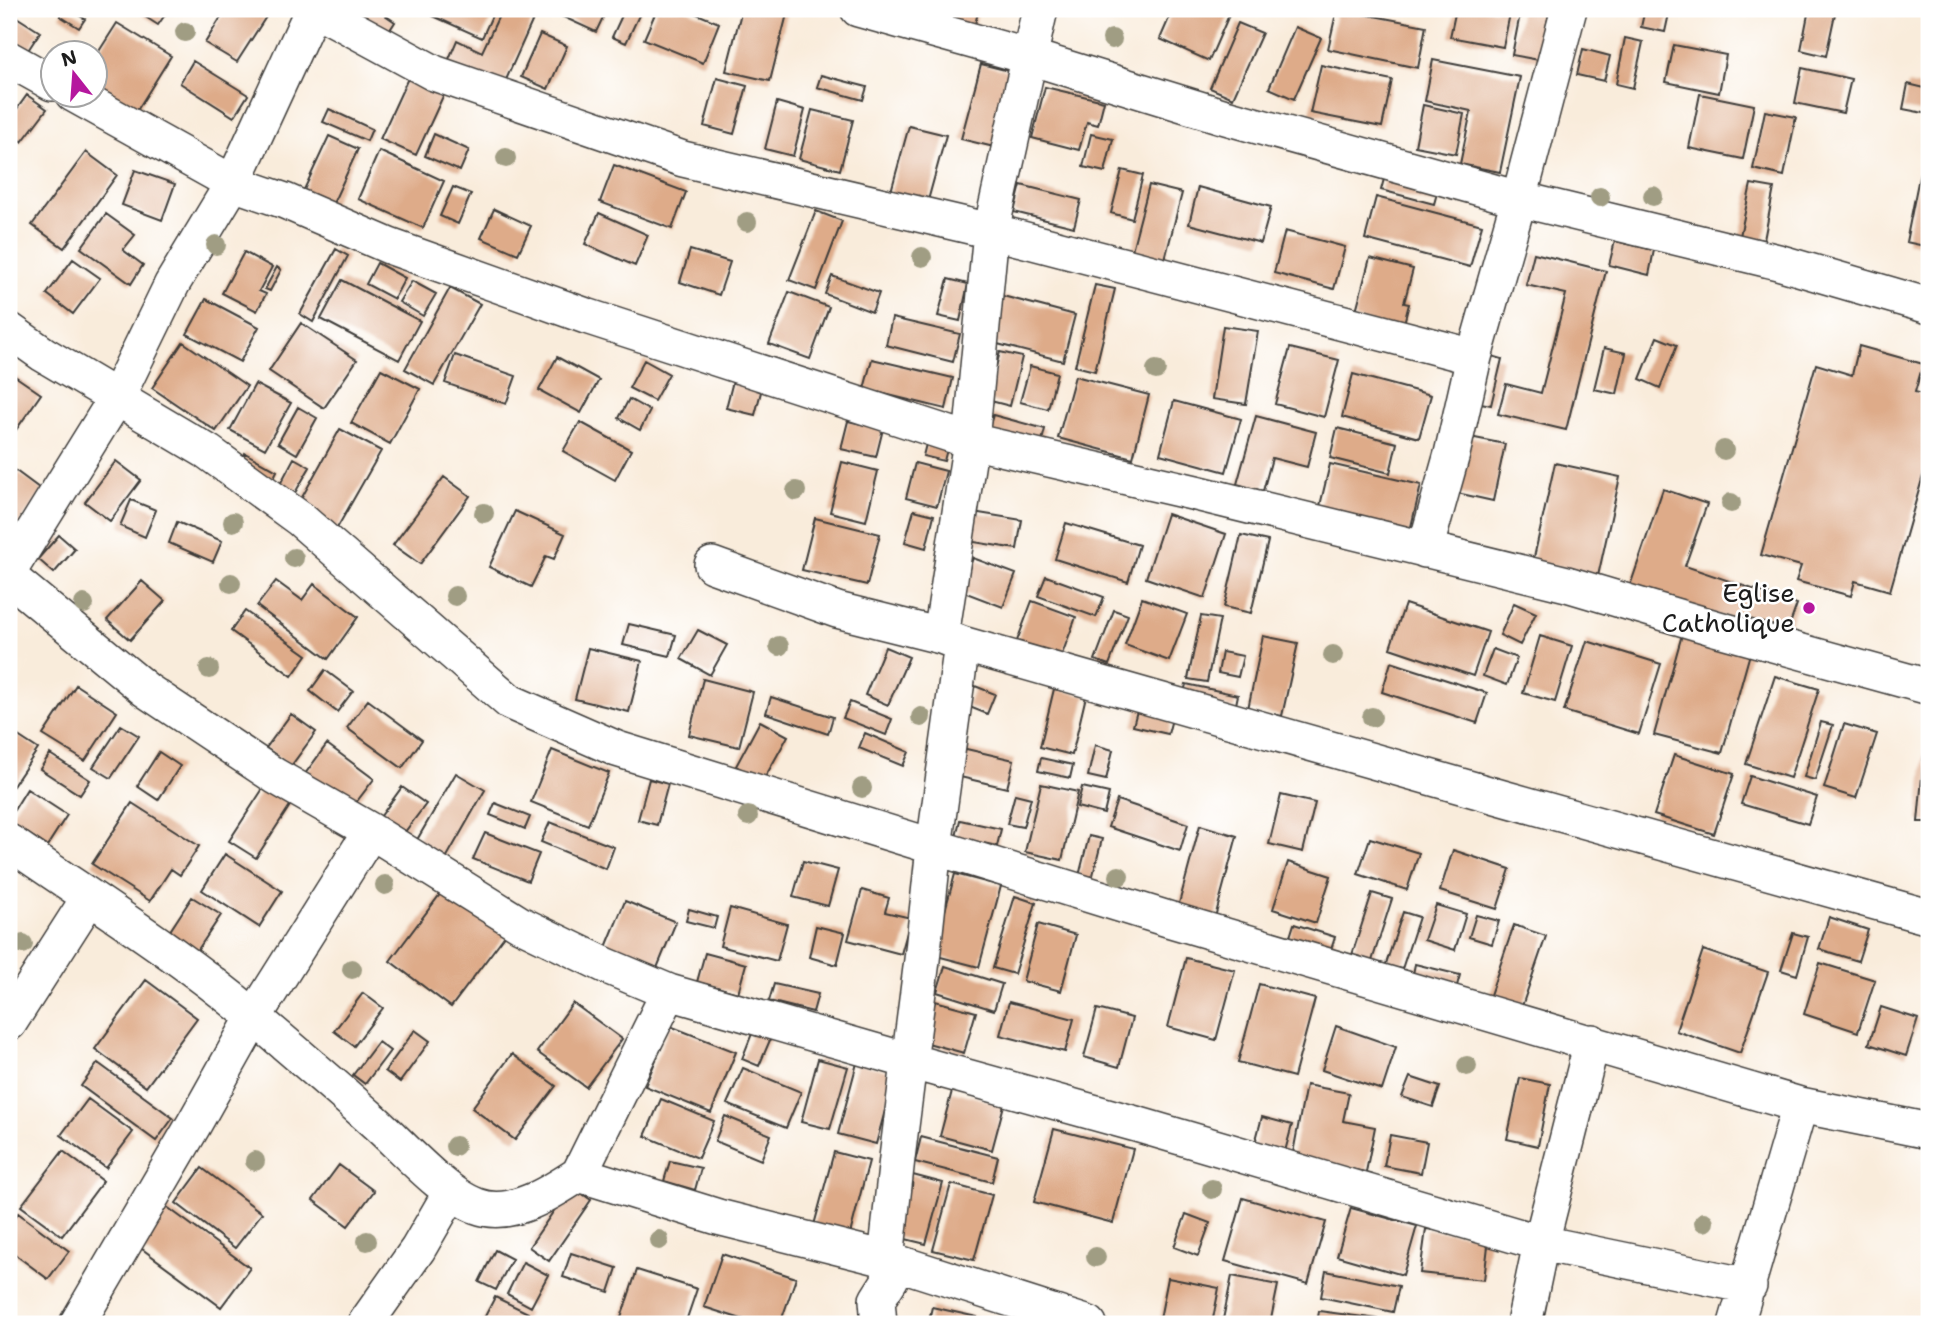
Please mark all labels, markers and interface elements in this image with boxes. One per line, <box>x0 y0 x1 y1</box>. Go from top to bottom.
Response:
north arrow <box>38 38 108 108</box>
text: N <box>58 44 80 72</box>
place label: Eglise Catholique <box>1662 575 1795 640</box>
marker: Eglise Catholique <box>1801 600 1817 616</box>

